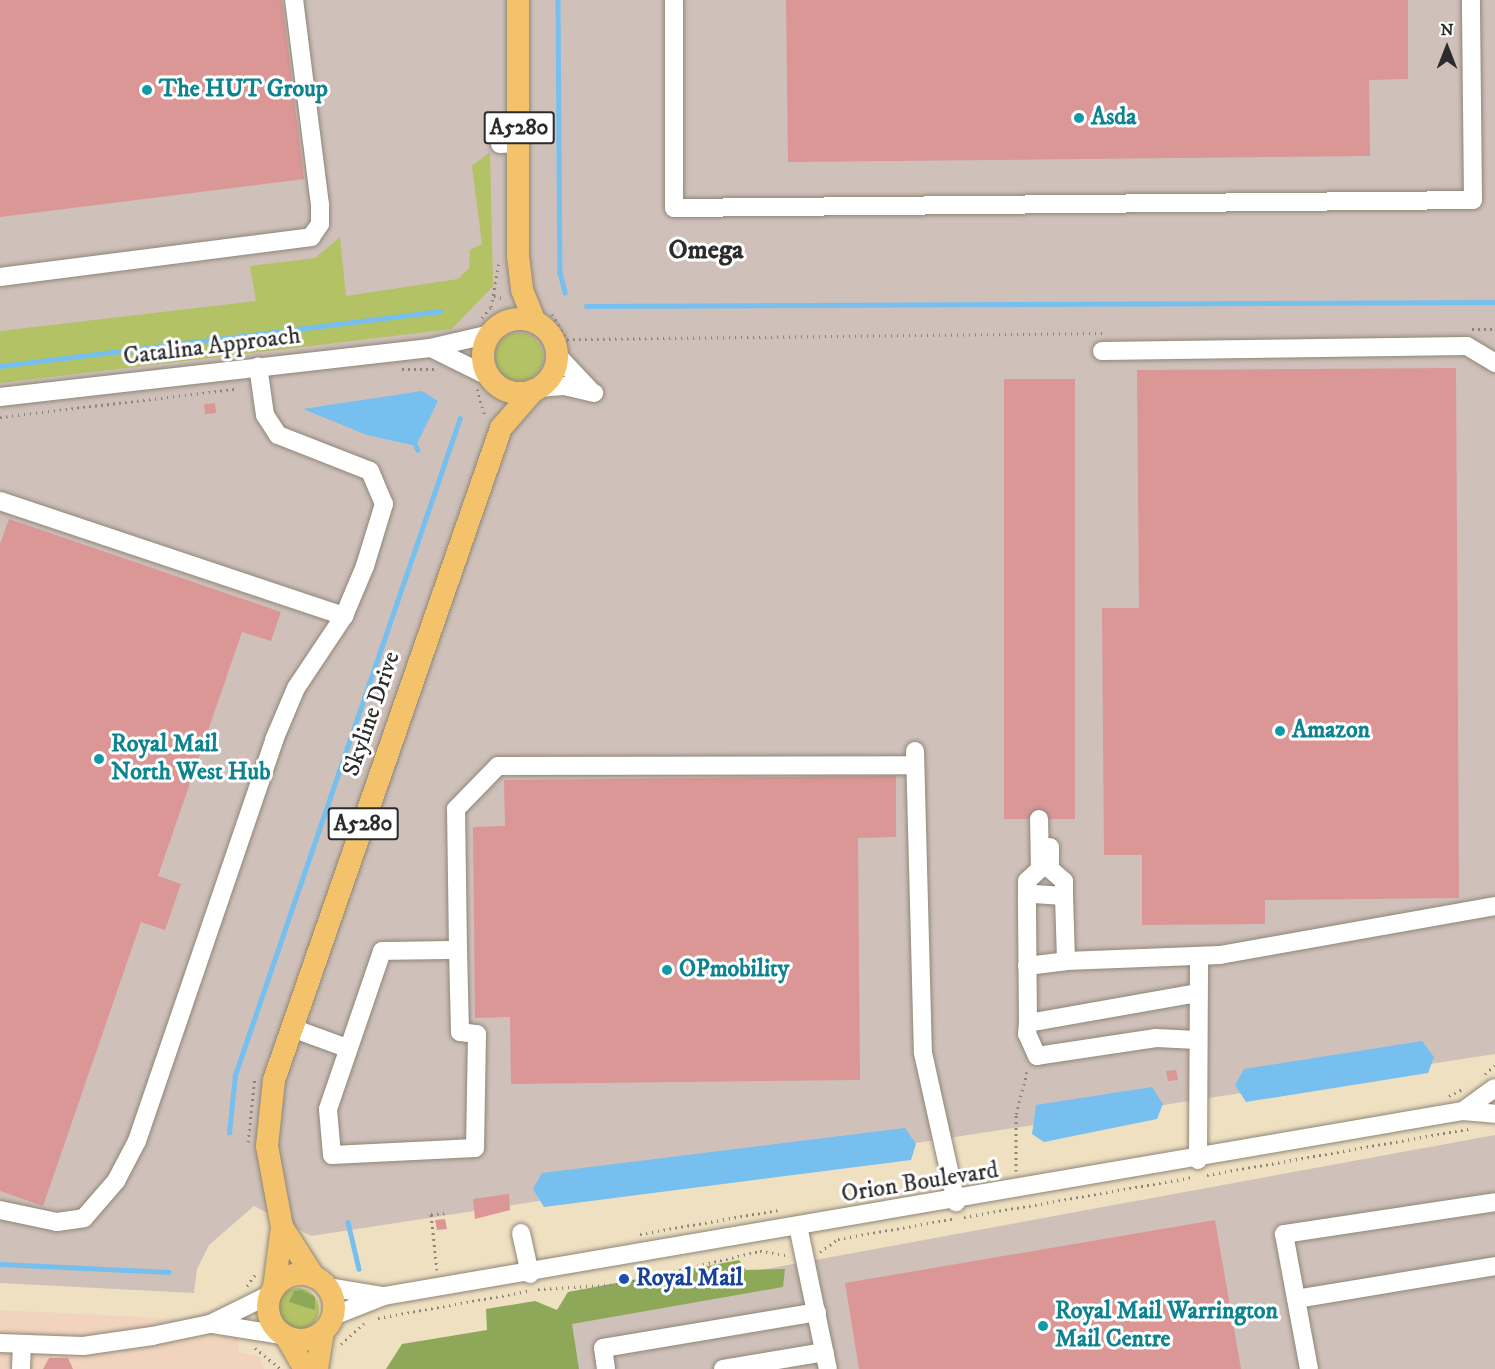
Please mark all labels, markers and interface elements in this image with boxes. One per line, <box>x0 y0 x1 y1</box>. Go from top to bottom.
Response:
north arrow <box>1417 18 1477 78</box>
text: N <box>1440 20 1454 40</box>
place label: The HUT Group <box>159 76 328 104</box>
marker: The HUT Group <box>140 83 154 97</box>
place label: Asda <box>1091 104 1136 132</box>
road number: A5280 <box>483 109 555 147</box>
marker: Asda <box>1072 111 1086 125</box>
district label: Omega <box>668 235 744 267</box>
street label: Catalina Approach <box>122 322 302 372</box>
street label: Skyline Drive <box>337 648 407 780</box>
place label: Amazon <box>1292 717 1370 745</box>
marker: Amazon <box>1273 724 1287 738</box>
place label: Royal Mail North West Hub <box>111 731 270 787</box>
marker: Royal Mail North West Hub <box>92 752 106 766</box>
road number: A5280 <box>327 805 399 843</box>
place label: OPmobility <box>679 956 789 984</box>
marker: OPmobility <box>660 963 674 977</box>
street label: Orion Boulevard <box>839 1156 1001 1210</box>
place label: Royal Mail <box>636 1265 743 1293</box>
marker: Royal Mail <box>617 1272 631 1286</box>
place label: Royal Mail Warrington Mail Centre <box>1055 1298 1278 1354</box>
marker: Royal Mail Warrington Mail Centre <box>1036 1319 1050 1333</box>

